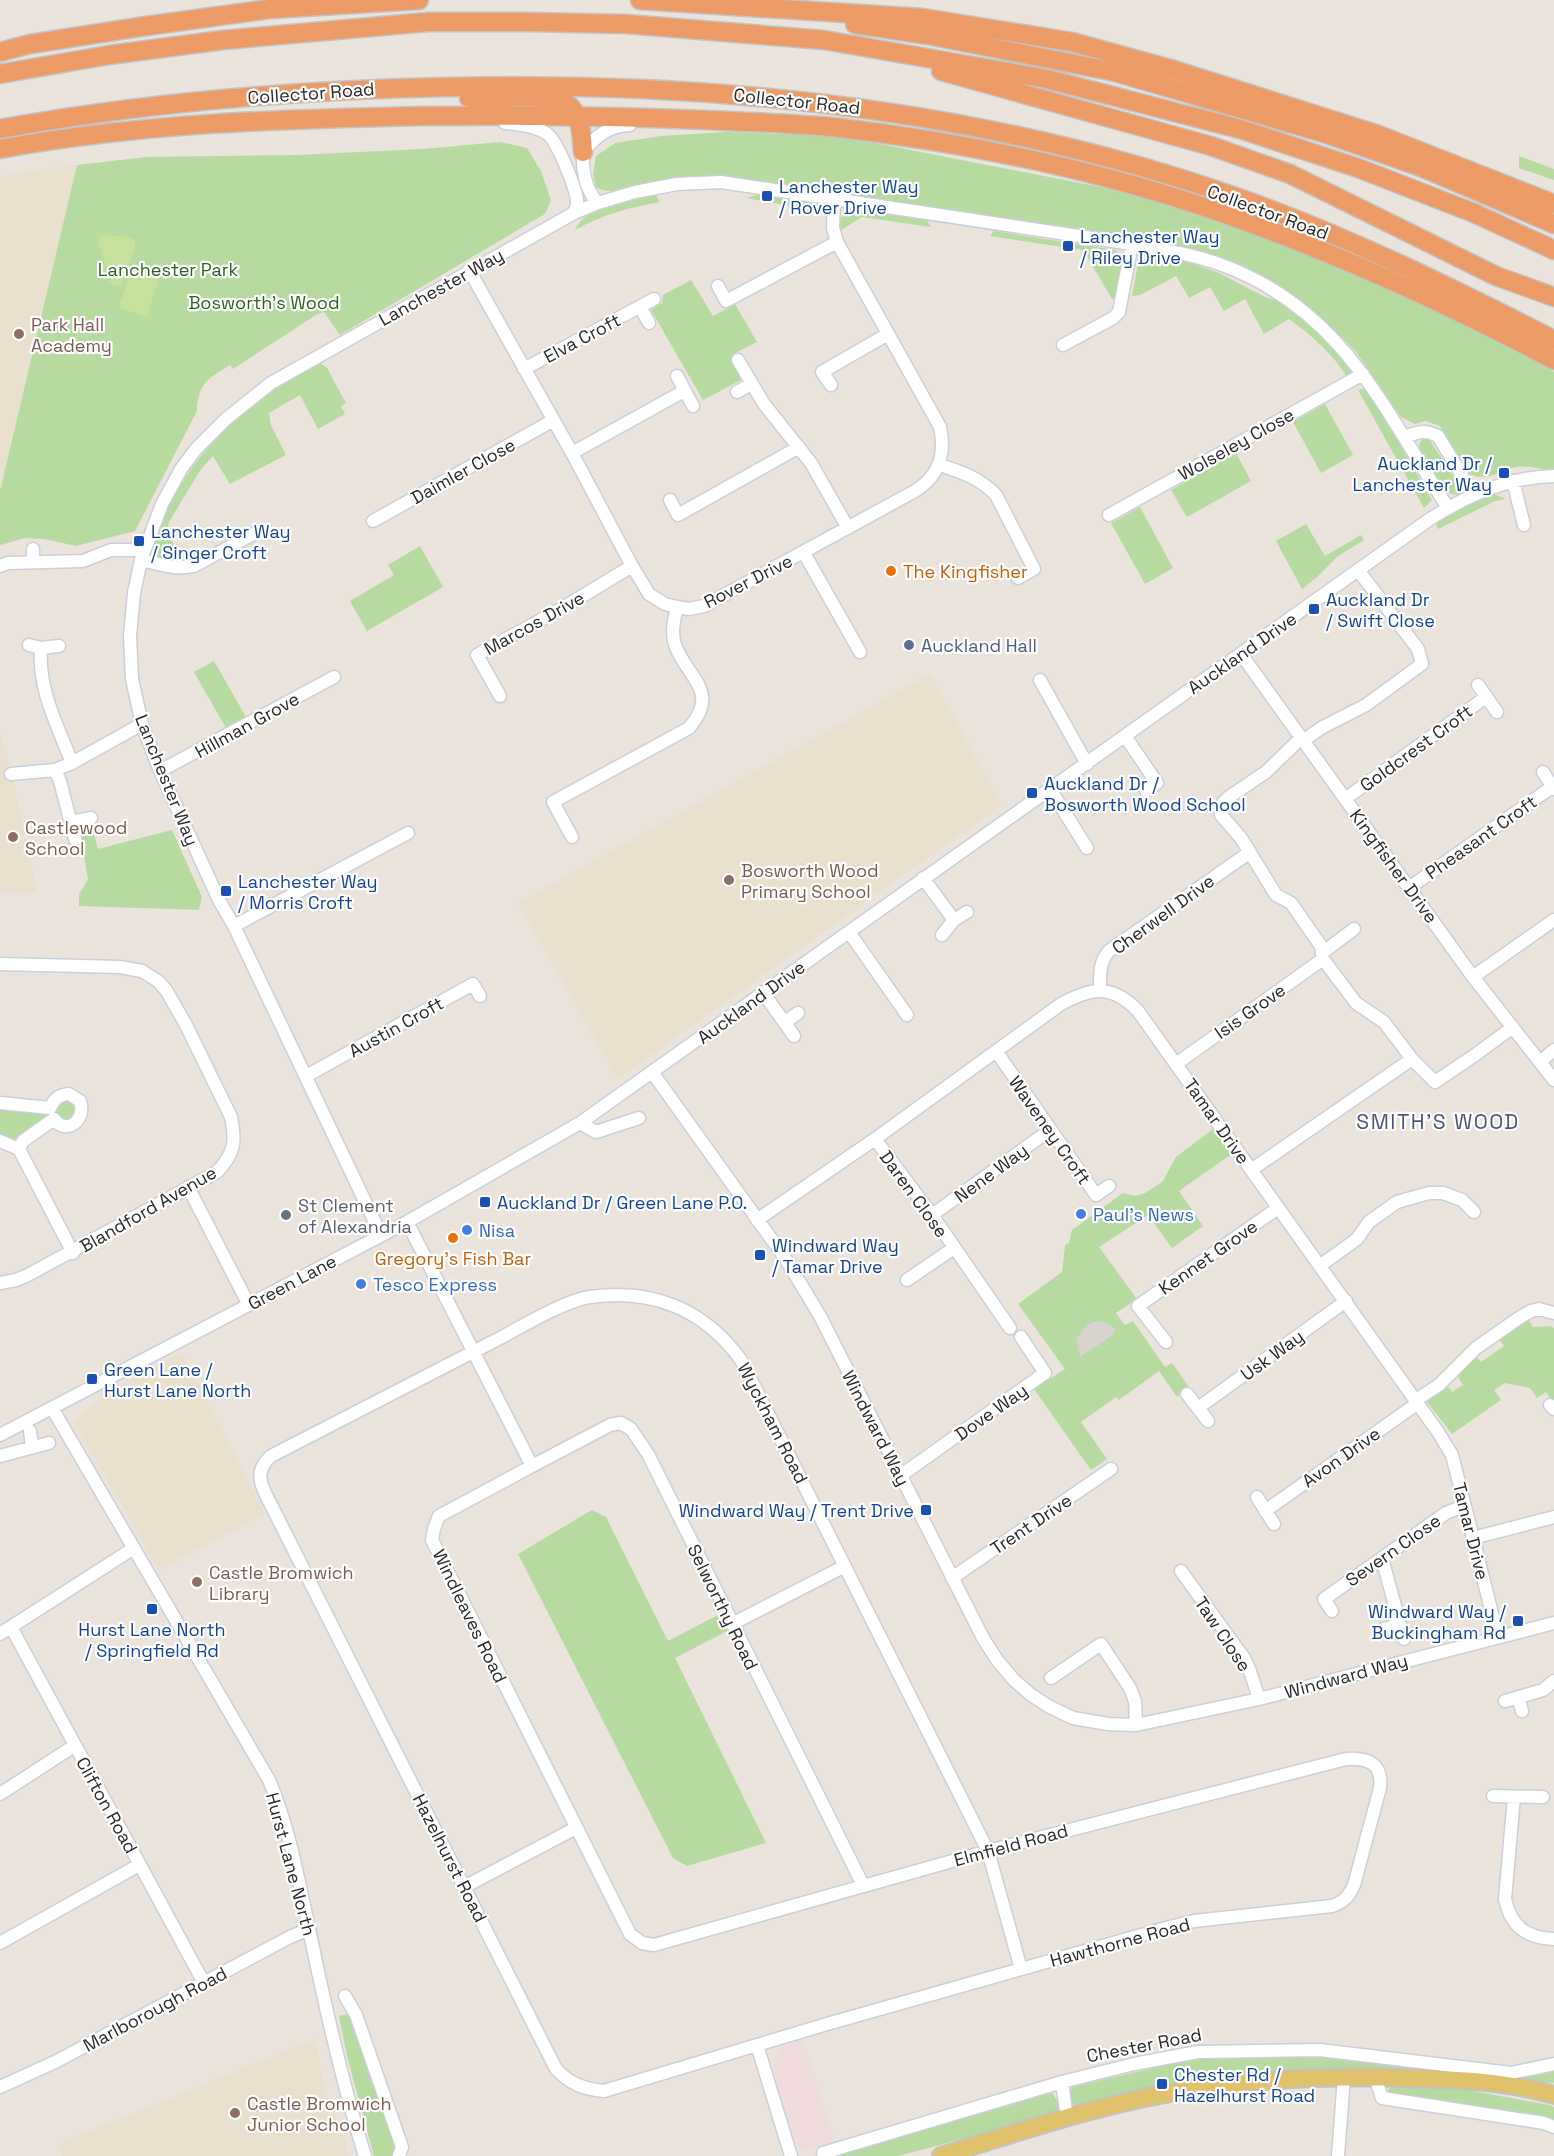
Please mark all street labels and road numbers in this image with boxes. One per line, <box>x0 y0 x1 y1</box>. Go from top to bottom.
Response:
street label: Collector Road <box>247 77 375 109</box>
street label: Collector Road <box>733 83 861 119</box>
street label: Collector Road <box>1204 179 1332 245</box>
street label: Lanchester Way <box>374 243 508 331</box>
street label: Elva Croft <box>540 308 624 368</box>
street label: Wolseley Close <box>1174 403 1298 485</box>
street label: Daimler Close <box>407 433 519 509</box>
street label: Rover Drive <box>700 549 796 613</box>
street label: Marcos Drive <box>480 586 588 660</box>
street label: Auckland Drive <box>1183 607 1301 699</box>
street label: Hillman Grove <box>191 687 303 763</box>
street label: Goldcrest Croft <box>1355 699 1477 797</box>
street label: Lanchester Way <box>130 711 204 849</box>
street label: Pheasant Croft <box>1421 790 1541 884</box>
street label: Kingfisher Drive <box>1345 804 1443 928</box>
street label: Cherwell Drive <box>1107 869 1219 959</box>
street label: Auckland Drive <box>692 955 810 1049</box>
street label: Isis Grove <box>1210 978 1290 1044</box>
street label: Austin Croft <box>345 992 447 1062</box>
street label: Waveney Croft <box>1004 1071 1096 1189</box>
street label: Tamar Drive <box>1179 1074 1255 1168</box>
street label: Nene Way <box>950 1139 1032 1207</box>
street label: Daren Close <box>875 1146 953 1242</box>
street label: Blandford Avenue <box>76 1161 220 1257</box>
street label: Kennet Grove <box>1154 1214 1262 1300</box>
street label: Green Lane <box>244 1249 340 1315</box>
street label: Usk Way <box>1236 1324 1308 1386</box>
street label: Wyckham Road <box>733 1359 813 1487</box>
street label: Windward Way <box>837 1366 915 1490</box>
street label: Dove Way <box>950 1379 1032 1445</box>
street label: Avon Drive <box>1297 1422 1385 1492</box>
street label: Tamar Drive <box>1448 1480 1494 1582</box>
street label: Trent Drive <box>986 1488 1076 1560</box>
street label: Severn Close <box>1341 1509 1445 1591</box>
street label: Selworthy Road <box>683 1540 763 1674</box>
street label: Windleaves Road <box>428 1545 512 1687</box>
street label: Taw Close <box>1190 1592 1256 1676</box>
street label: Windward Way <box>1282 1649 1410 1703</box>
street label: Clifton Road <box>71 1753 143 1857</box>
street label: Hurst Lane North <box>261 1790 321 1938</box>
street label: Hazelhurst Road <box>408 1790 492 1926</box>
street label: Elmfield Road <box>951 1819 1071 1871</box>
street label: Hawthorne Road <box>1047 1912 1193 1972</box>
street label: Marlborough Road <box>79 1961 231 2057</box>
street label: Chester Road <box>1085 2023 1203 2067</box>

